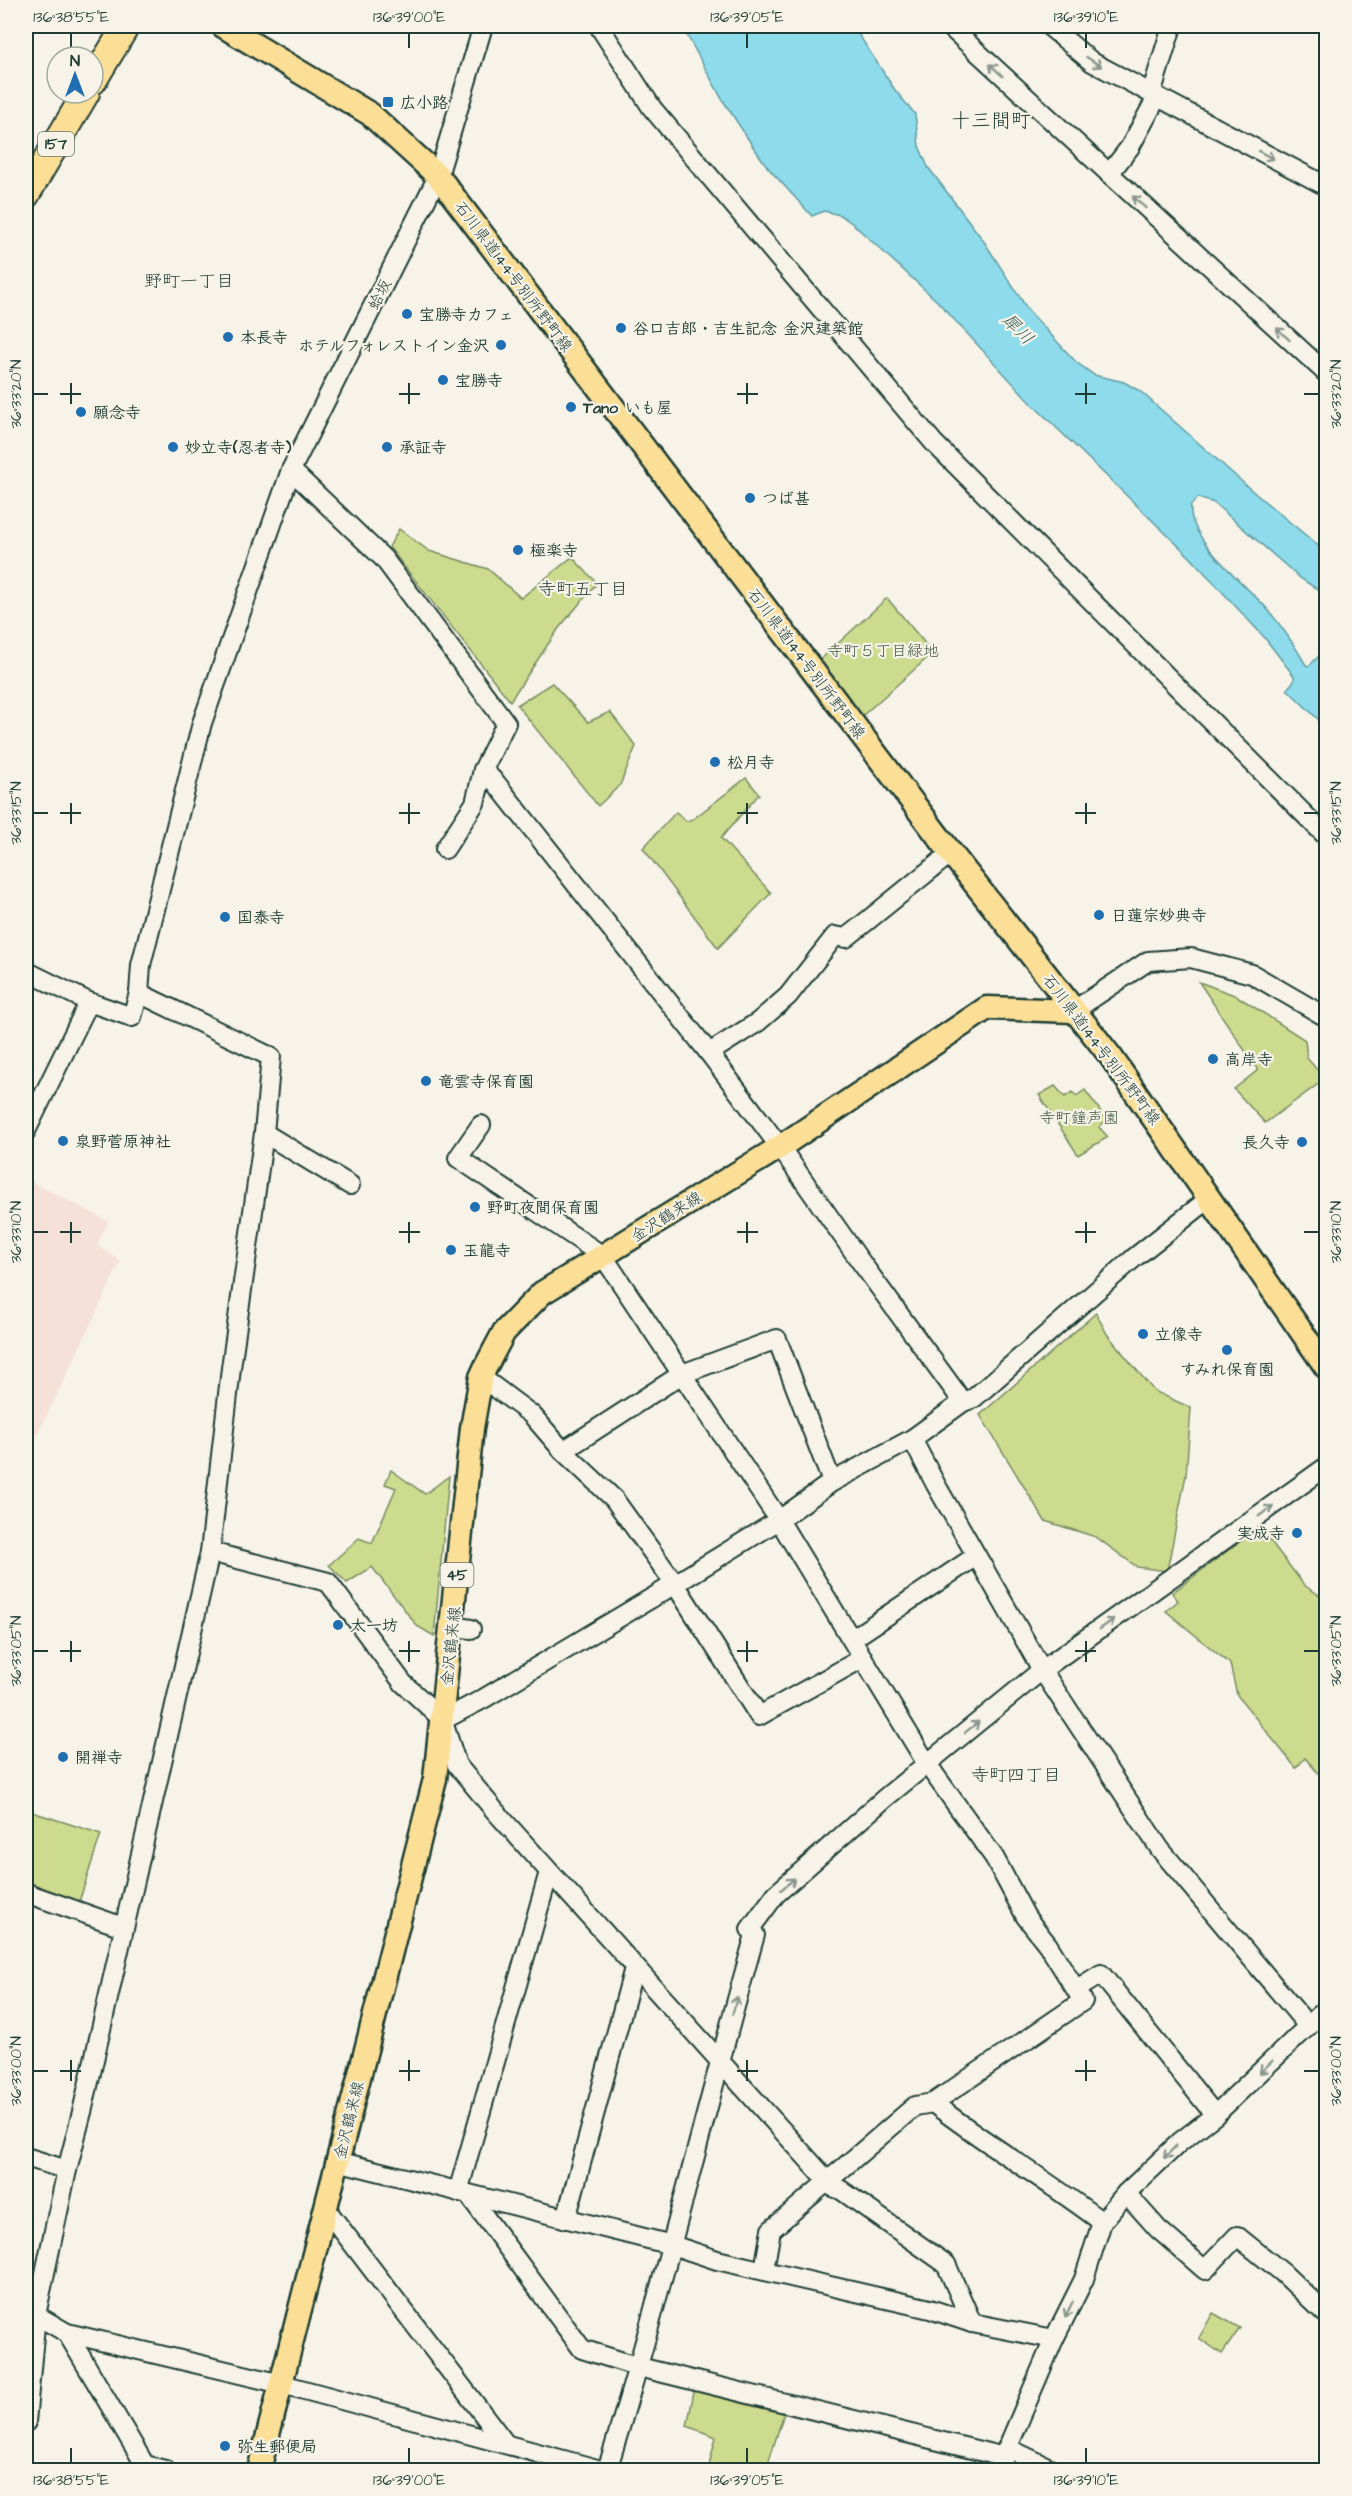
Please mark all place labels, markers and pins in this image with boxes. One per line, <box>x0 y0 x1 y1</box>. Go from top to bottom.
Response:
place label: 広小路 <box>400 92 448 114</box>
marker: 広小路 <box>381 95 395 109</box>
place label: 宝勝寺カフェ <box>419 304 514 326</box>
marker: 宝勝寺カフェ <box>400 307 414 321</box>
place label: 谷口吉郎・吉生記念 金沢建築館 <box>633 318 863 340</box>
marker: 谷口吉郎・吉生記念 金沢建築館 <box>614 321 628 335</box>
place label: 本長寺 <box>240 327 288 349</box>
marker: 本長寺 <box>221 330 235 344</box>
place label: ホテルフォレストイン金沢 <box>298 335 489 357</box>
marker: ホテルフォレストイン金沢 <box>494 338 508 352</box>
place label: 宝勝寺 <box>455 370 503 392</box>
marker: 宝勝寺 <box>436 373 450 387</box>
place label: Tano いも屋 <box>582 397 673 419</box>
marker: Tano いも屋 <box>564 400 578 414</box>
place label: 願念寺 <box>93 402 141 424</box>
marker: 願念寺 <box>74 405 88 419</box>
place label: 妙立寺(忍者寺) <box>185 437 292 459</box>
place label: 承証寺 <box>399 437 447 459</box>
marker: 妙立寺(忍者寺) <box>166 440 180 454</box>
marker: 承証寺 <box>380 440 394 454</box>
place label: つば甚 <box>762 488 810 510</box>
marker: つば甚 <box>743 491 757 505</box>
place label: 極楽寺 <box>530 540 578 562</box>
marker: 極楽寺 <box>511 543 525 557</box>
place label: 松月寺 <box>727 752 775 774</box>
marker: 松月寺 <box>708 755 722 769</box>
place label: 日蓮宗妙典寺 <box>1111 905 1207 927</box>
place label: 国泰寺 <box>237 907 285 929</box>
marker: 日蓮宗妙典寺 <box>1092 908 1106 922</box>
marker: 国泰寺 <box>218 910 232 924</box>
place label: 高岸寺 <box>1225 1049 1273 1071</box>
marker: 高岸寺 <box>1206 1052 1220 1066</box>
place label: 竜雲寺保育園 <box>438 1071 534 1093</box>
marker: 竜雲寺保育園 <box>419 1074 433 1088</box>
place label: 泉野菅原神社 <box>75 1131 171 1153</box>
place label: 長久寺 <box>1242 1132 1290 1154</box>
marker: 泉野菅原神社 <box>56 1134 70 1148</box>
marker: 長久寺 <box>1295 1135 1309 1149</box>
place label: 野町夜間保育園 <box>487 1197 599 1219</box>
marker: 野町夜間保育園 <box>468 1200 482 1214</box>
place label: 玉龍寺 <box>463 1240 511 1262</box>
marker: 玉龍寺 <box>444 1243 458 1257</box>
place label: 立像寺 <box>1155 1324 1203 1346</box>
marker: 立像寺 <box>1136 1327 1150 1341</box>
marker: すみれ保育園 <box>1220 1343 1234 1357</box>
place label: すみれ保育園 <box>1180 1359 1274 1381</box>
place label: 実成寺 <box>1237 1523 1285 1545</box>
marker: 実成寺 <box>1290 1526 1304 1540</box>
place label: 太一坊 <box>350 1615 398 1637</box>
marker: 太一坊 <box>331 1618 345 1632</box>
place label: 開禅寺 <box>75 1747 123 1769</box>
marker: 開禅寺 <box>56 1750 70 1764</box>
place label: 弥生郵便局 <box>237 2436 317 2458</box>
marker: 弥生郵便局 <box>218 2439 232 2453</box>

